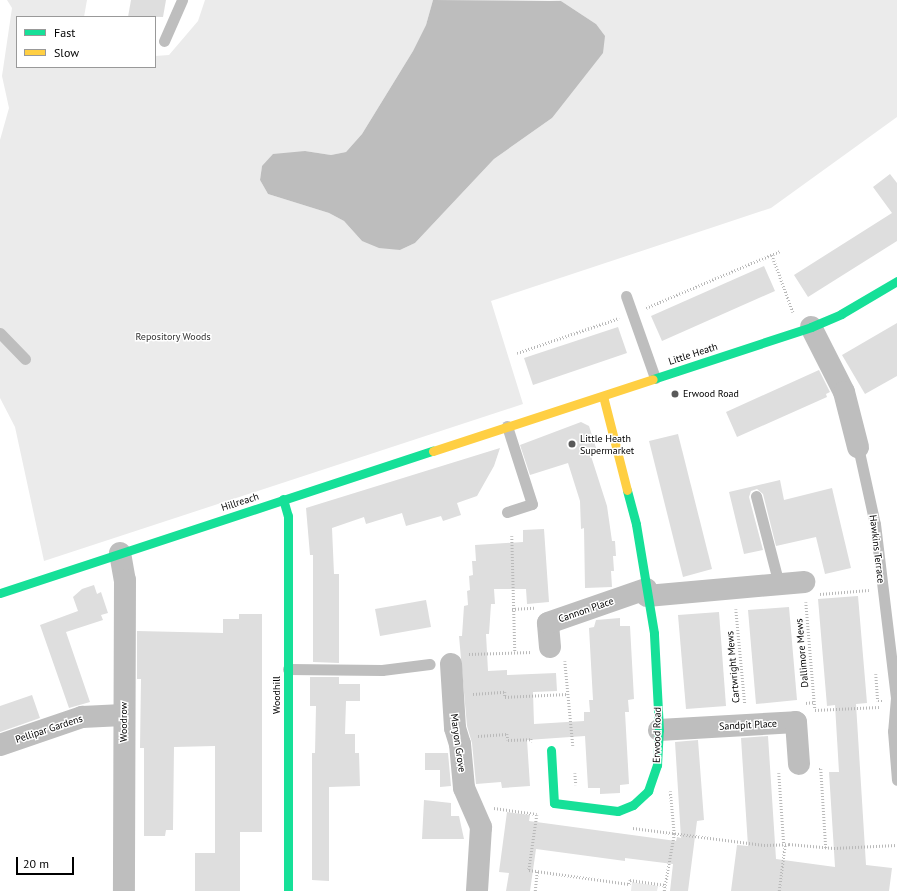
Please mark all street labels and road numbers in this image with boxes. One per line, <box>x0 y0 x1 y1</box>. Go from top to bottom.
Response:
street label: Little Heath <box>667 340 719 368</box>
street label: Hillreach <box>220 490 260 514</box>
street label: Hawkins Terrace <box>867 514 887 584</box>
street label: Cannon Place <box>557 595 615 625</box>
street label: Dallimore Mews <box>793 618 811 688</box>
street label: Cartwright Mews <box>724 630 742 704</box>
street label: Woodhill <box>271 676 283 714</box>
street label: Woodrow <box>118 702 130 742</box>
street label: Erwood Road <box>651 707 663 763</box>
street label: Pellipar Gardens <box>14 712 84 746</box>
street label: Maryon Grove <box>448 713 468 773</box>
street label: Sandpit Place <box>719 717 777 733</box>

